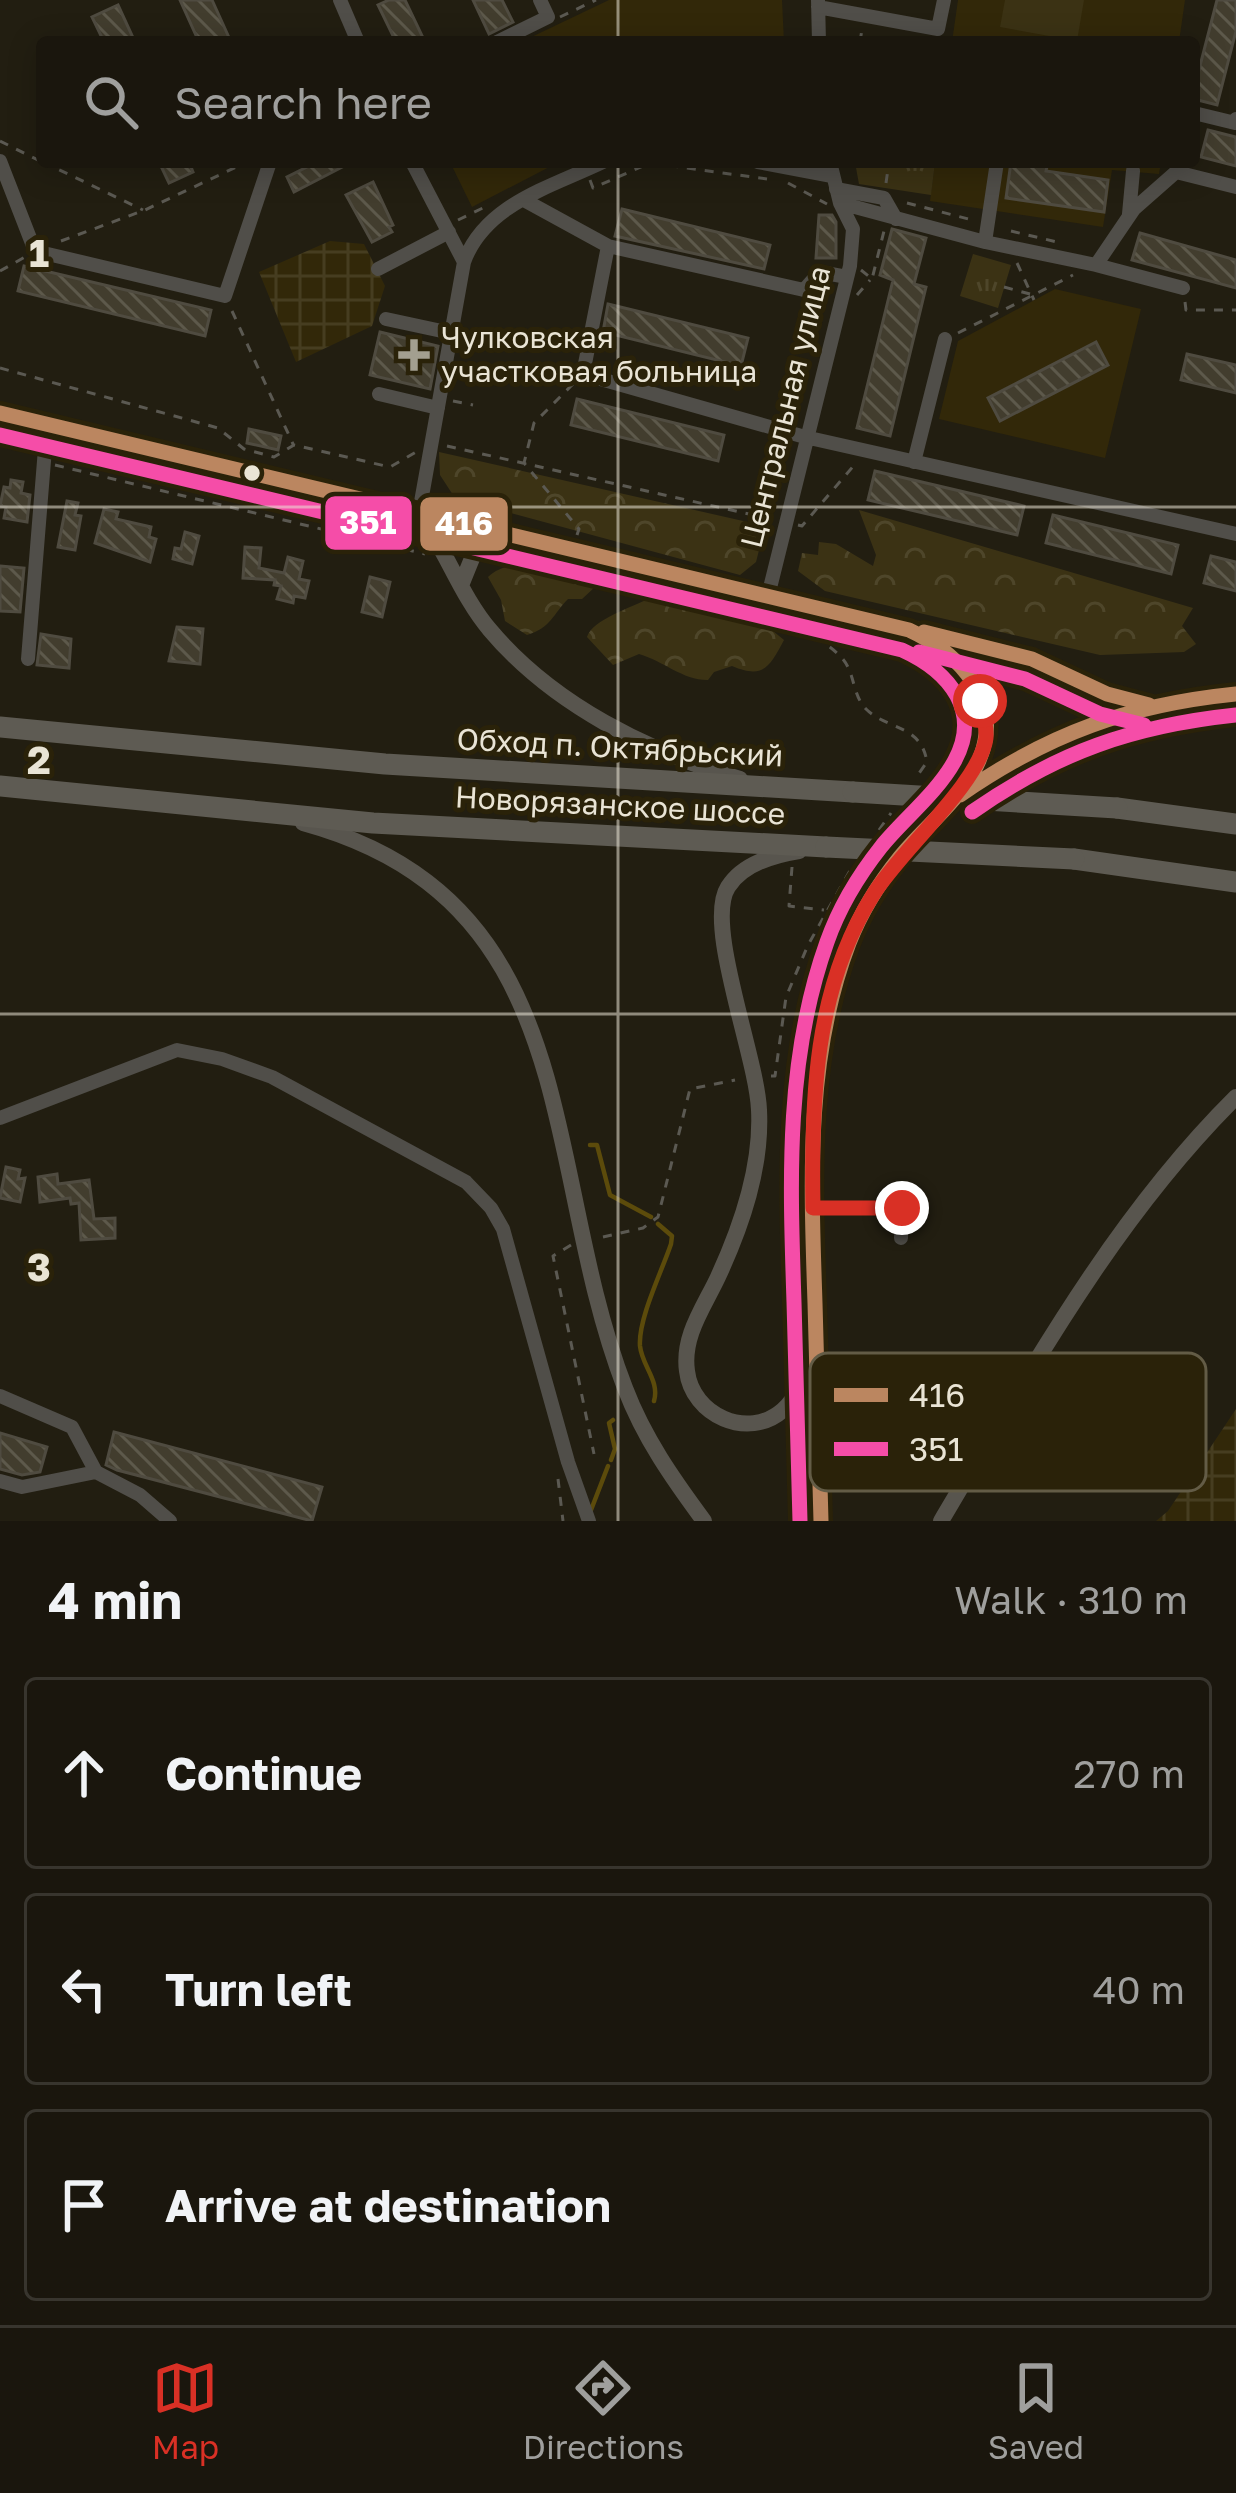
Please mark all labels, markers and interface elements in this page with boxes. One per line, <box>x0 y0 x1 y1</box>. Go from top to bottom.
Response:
search box <box>36 36 1200 168</box>
icon: search <box>78 69 144 135</box>
text: Search here <box>174 75 432 129</box>
text: 1 <box>29 229 49 276</box>
street label: Центральная улица <box>733 262 838 552</box>
place label: Чулковская участковая больница <box>441 319 757 389</box>
marker: Чулковская участковая больница <box>398 339 430 371</box>
unlabelled marker <box>241 462 263 484</box>
line badge: 351 <box>323 494 414 552</box>
line badge: 416 <box>418 495 510 553</box>
text: 351 <box>339 502 397 541</box>
text: 416 <box>435 503 493 542</box>
route start <box>953 674 1007 728</box>
street label: Обход п. Октябрьский <box>456 720 784 774</box>
text: 2 <box>27 736 51 783</box>
street label: Новорязанское шоссе <box>454 778 786 832</box>
route end <box>875 1181 929 1235</box>
text: 3 <box>27 1243 51 1290</box>
legend <box>810 1353 1206 1491</box>
text: 416 <box>909 1375 965 1414</box>
text: 351 <box>909 1429 963 1468</box>
text: 4 min <box>48 1569 182 1630</box>
text: Walk · 310 m <box>954 1576 1188 1623</box>
icon: ahead <box>51 1740 117 1806</box>
text: Continue <box>165 1746 362 1800</box>
text: 270 m <box>1073 1750 1185 1797</box>
icon: left <box>51 1956 117 2022</box>
text: Turn left <box>165 1962 352 2016</box>
text: 40 m <box>1093 1966 1185 2013</box>
icon: arrive <box>51 2172 117 2238</box>
text: Arrive at destination <box>165 2178 611 2232</box>
tab: Map <box>152 2355 219 2466</box>
tab: Directions <box>523 2355 684 2466</box>
tab: Saved <box>988 2355 1084 2466</box>

